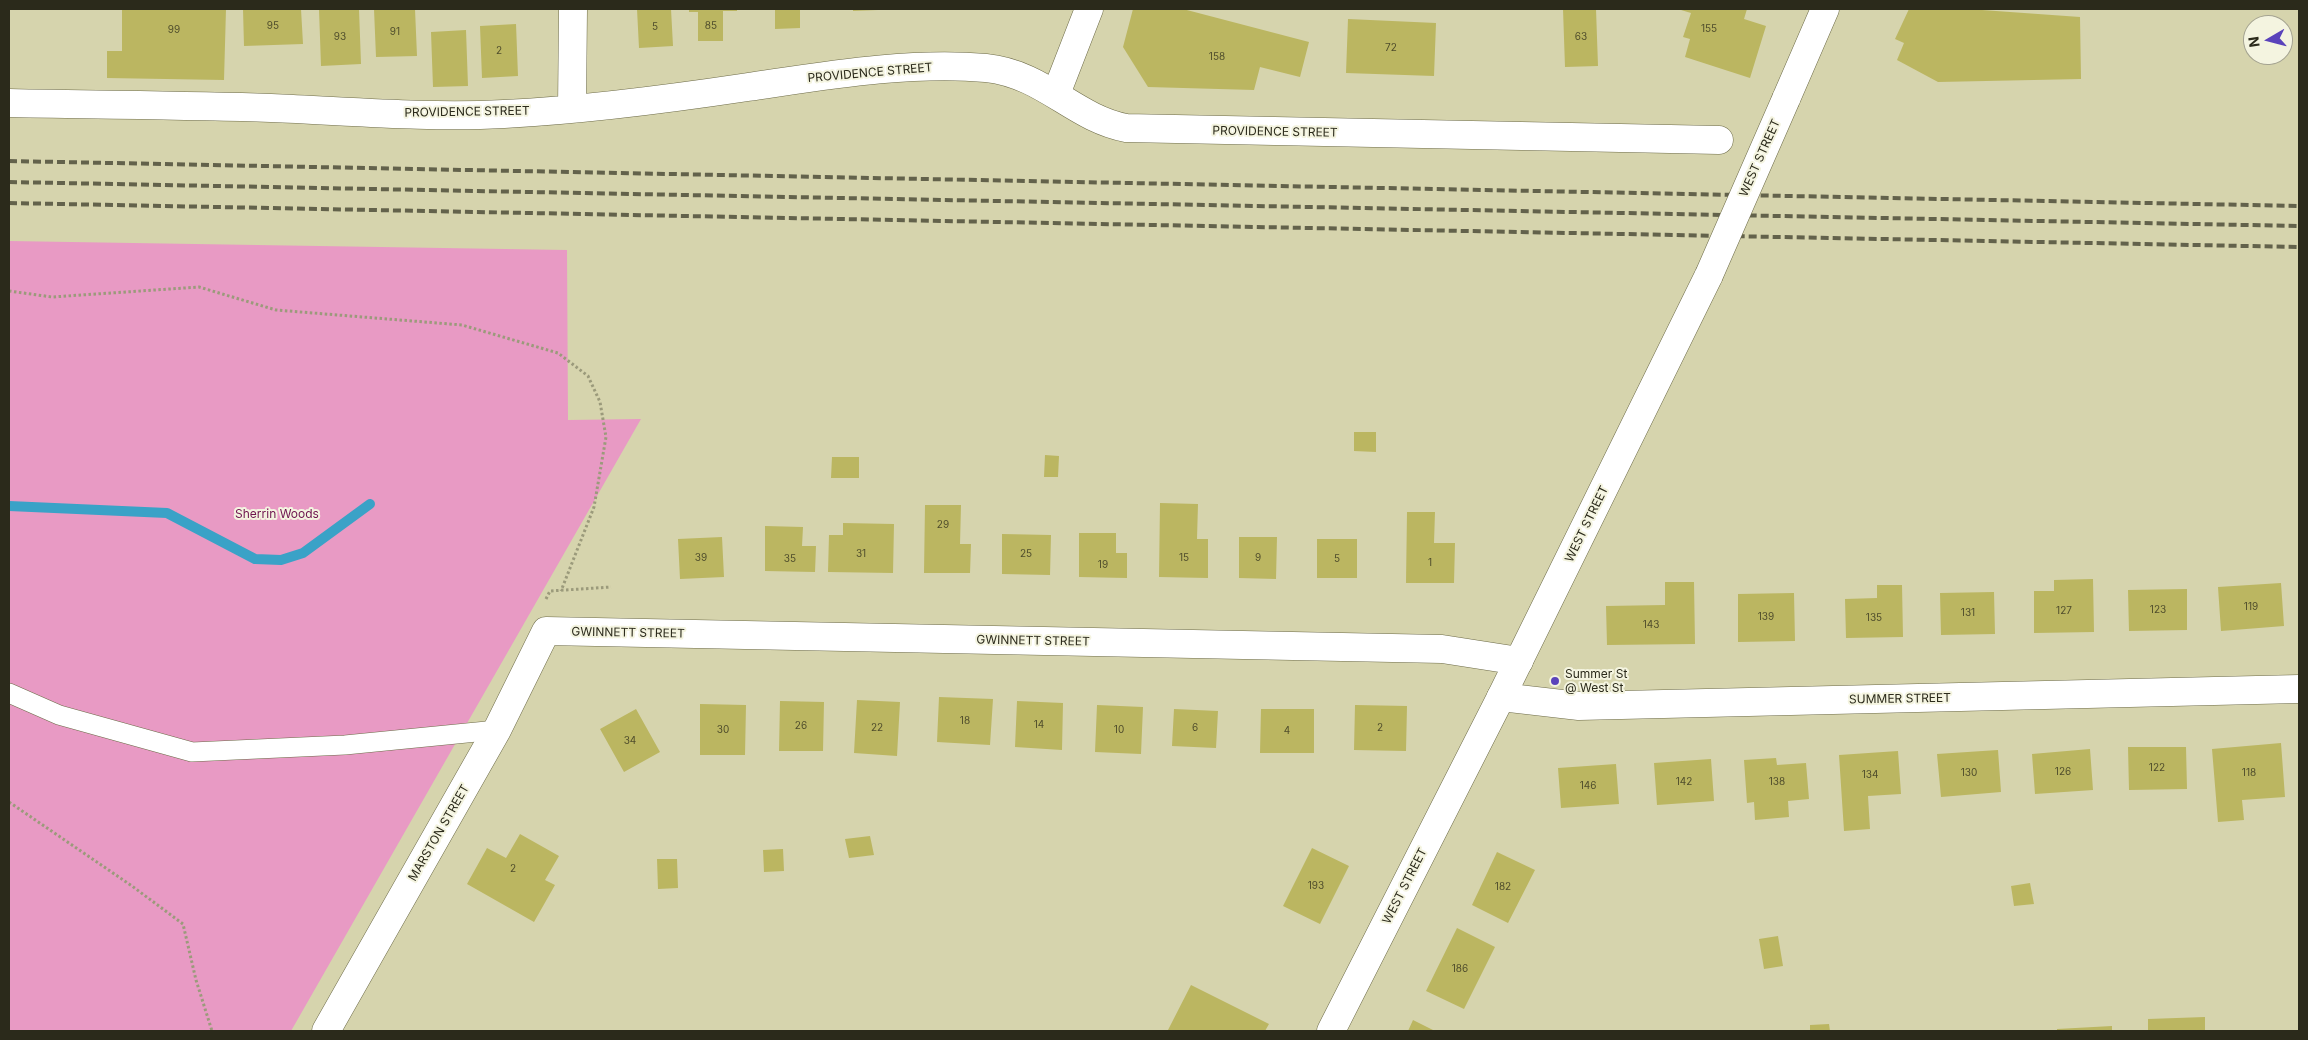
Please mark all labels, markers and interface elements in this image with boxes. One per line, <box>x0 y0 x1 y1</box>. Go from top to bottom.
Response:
north arrow <box>2243 15 2293 65</box>
house number: 95 <box>267 20 279 32</box>
house number: 85 <box>705 20 717 32</box>
house number: 5 <box>652 21 658 33</box>
house number: 155 <box>1701 23 1717 35</box>
house number: 99 <box>168 24 180 36</box>
house number: 91 <box>390 26 400 38</box>
house number: 93 <box>334 31 346 43</box>
house number: 63 <box>1575 31 1587 43</box>
text: N <box>2244 36 2263 48</box>
house number: 72 <box>1385 42 1397 54</box>
house number: 2 <box>496 45 502 57</box>
house number: 158 <box>1209 51 1225 63</box>
street label: PROVIDENCE STREET <box>807 60 933 86</box>
street label: PROVIDENCE STREET <box>404 104 530 120</box>
street label: WEST STREET <box>1737 117 1783 199</box>
street label: PROVIDENCE STREET <box>1212 124 1338 140</box>
street label: WEST STREET <box>1562 483 1612 565</box>
park label: Sherrin Woods <box>235 507 319 521</box>
house number: 29 <box>937 519 949 531</box>
house number: 31 <box>856 548 866 560</box>
house number: 25 <box>1020 548 1032 560</box>
house number: 39 <box>695 552 707 564</box>
house number: 15 <box>1179 552 1189 564</box>
house number: 9 <box>1255 552 1261 564</box>
house number: 35 <box>784 553 796 565</box>
house number: 5 <box>1334 553 1340 565</box>
house number: 1 <box>1428 557 1432 569</box>
house number: 19 <box>1098 559 1108 571</box>
house number: 119 <box>2244 601 2258 613</box>
house number: 123 <box>2150 604 2166 616</box>
house number: 127 <box>2056 605 2072 617</box>
house number: 131 <box>1961 607 1975 619</box>
house number: 139 <box>1758 611 1774 623</box>
house number: 135 <box>1866 612 1882 624</box>
house number: 143 <box>1643 619 1659 631</box>
street label: GWINNETT STREET <box>571 625 685 641</box>
street label: GWINNETT STREET <box>976 633 1090 649</box>
place label: Summer St @ West St <box>1565 667 1627 695</box>
marker: Summer St @ West St <box>1549 675 1561 687</box>
street label: SUMMER STREET <box>1849 691 1951 707</box>
house number: 18 <box>960 715 970 727</box>
house number: 14 <box>1034 719 1044 731</box>
house number: 26 <box>795 720 807 732</box>
house number: 22 <box>871 722 883 734</box>
house number: 6 <box>1192 722 1198 734</box>
house number: 2 <box>1377 722 1383 734</box>
house number: 30 <box>717 724 729 736</box>
house number: 10 <box>1114 724 1124 736</box>
house number: 4 <box>1284 725 1290 737</box>
house number: 34 <box>624 735 636 747</box>
house number: 122 <box>2149 762 2165 774</box>
house number: 126 <box>2055 766 2071 778</box>
house number: 130 <box>1961 767 1977 779</box>
house number: 118 <box>2242 767 2256 779</box>
house number: 134 <box>1862 769 1878 781</box>
house number: 142 <box>1676 776 1692 788</box>
house number: 138 <box>1769 776 1785 788</box>
house number: 146 <box>1580 780 1596 792</box>
street label: MARSTON STREET <box>406 782 472 884</box>
street label: WEST STREET <box>1380 846 1430 926</box>
house number: 2 <box>510 863 516 875</box>
house number: 193 <box>1308 880 1324 892</box>
house number: 182 <box>1495 881 1511 893</box>
house number: 186 <box>1452 963 1468 975</box>

